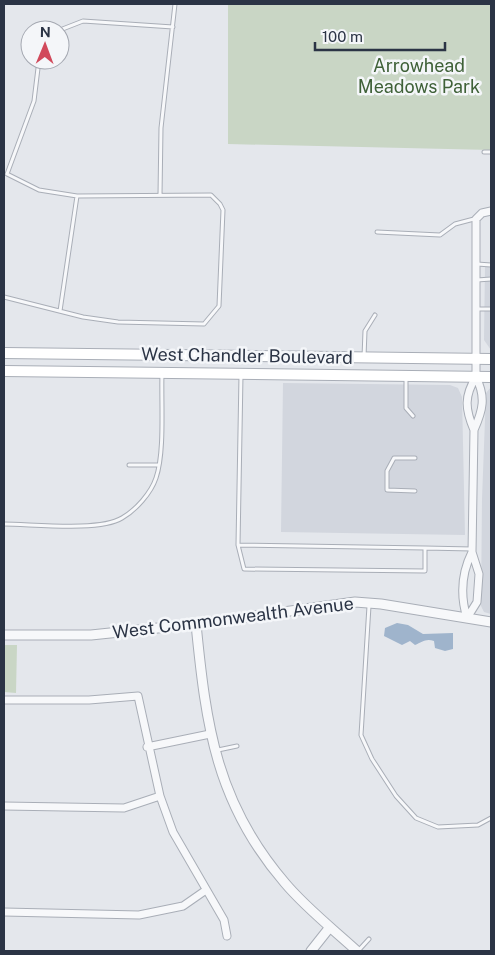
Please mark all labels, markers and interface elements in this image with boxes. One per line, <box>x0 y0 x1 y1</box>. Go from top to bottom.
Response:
north arrow <box>20 20 70 70</box>
scale bar <box>315 20 445 52</box>
text: N <box>40 24 51 40</box>
text: 100 m <box>322 28 363 45</box>
park label: Arrowhead Meadows Park <box>358 55 480 97</box>
street label: West Chandler Boulevard <box>141 343 353 368</box>
street label: West Commonwealth Avenue <box>111 592 355 643</box>

